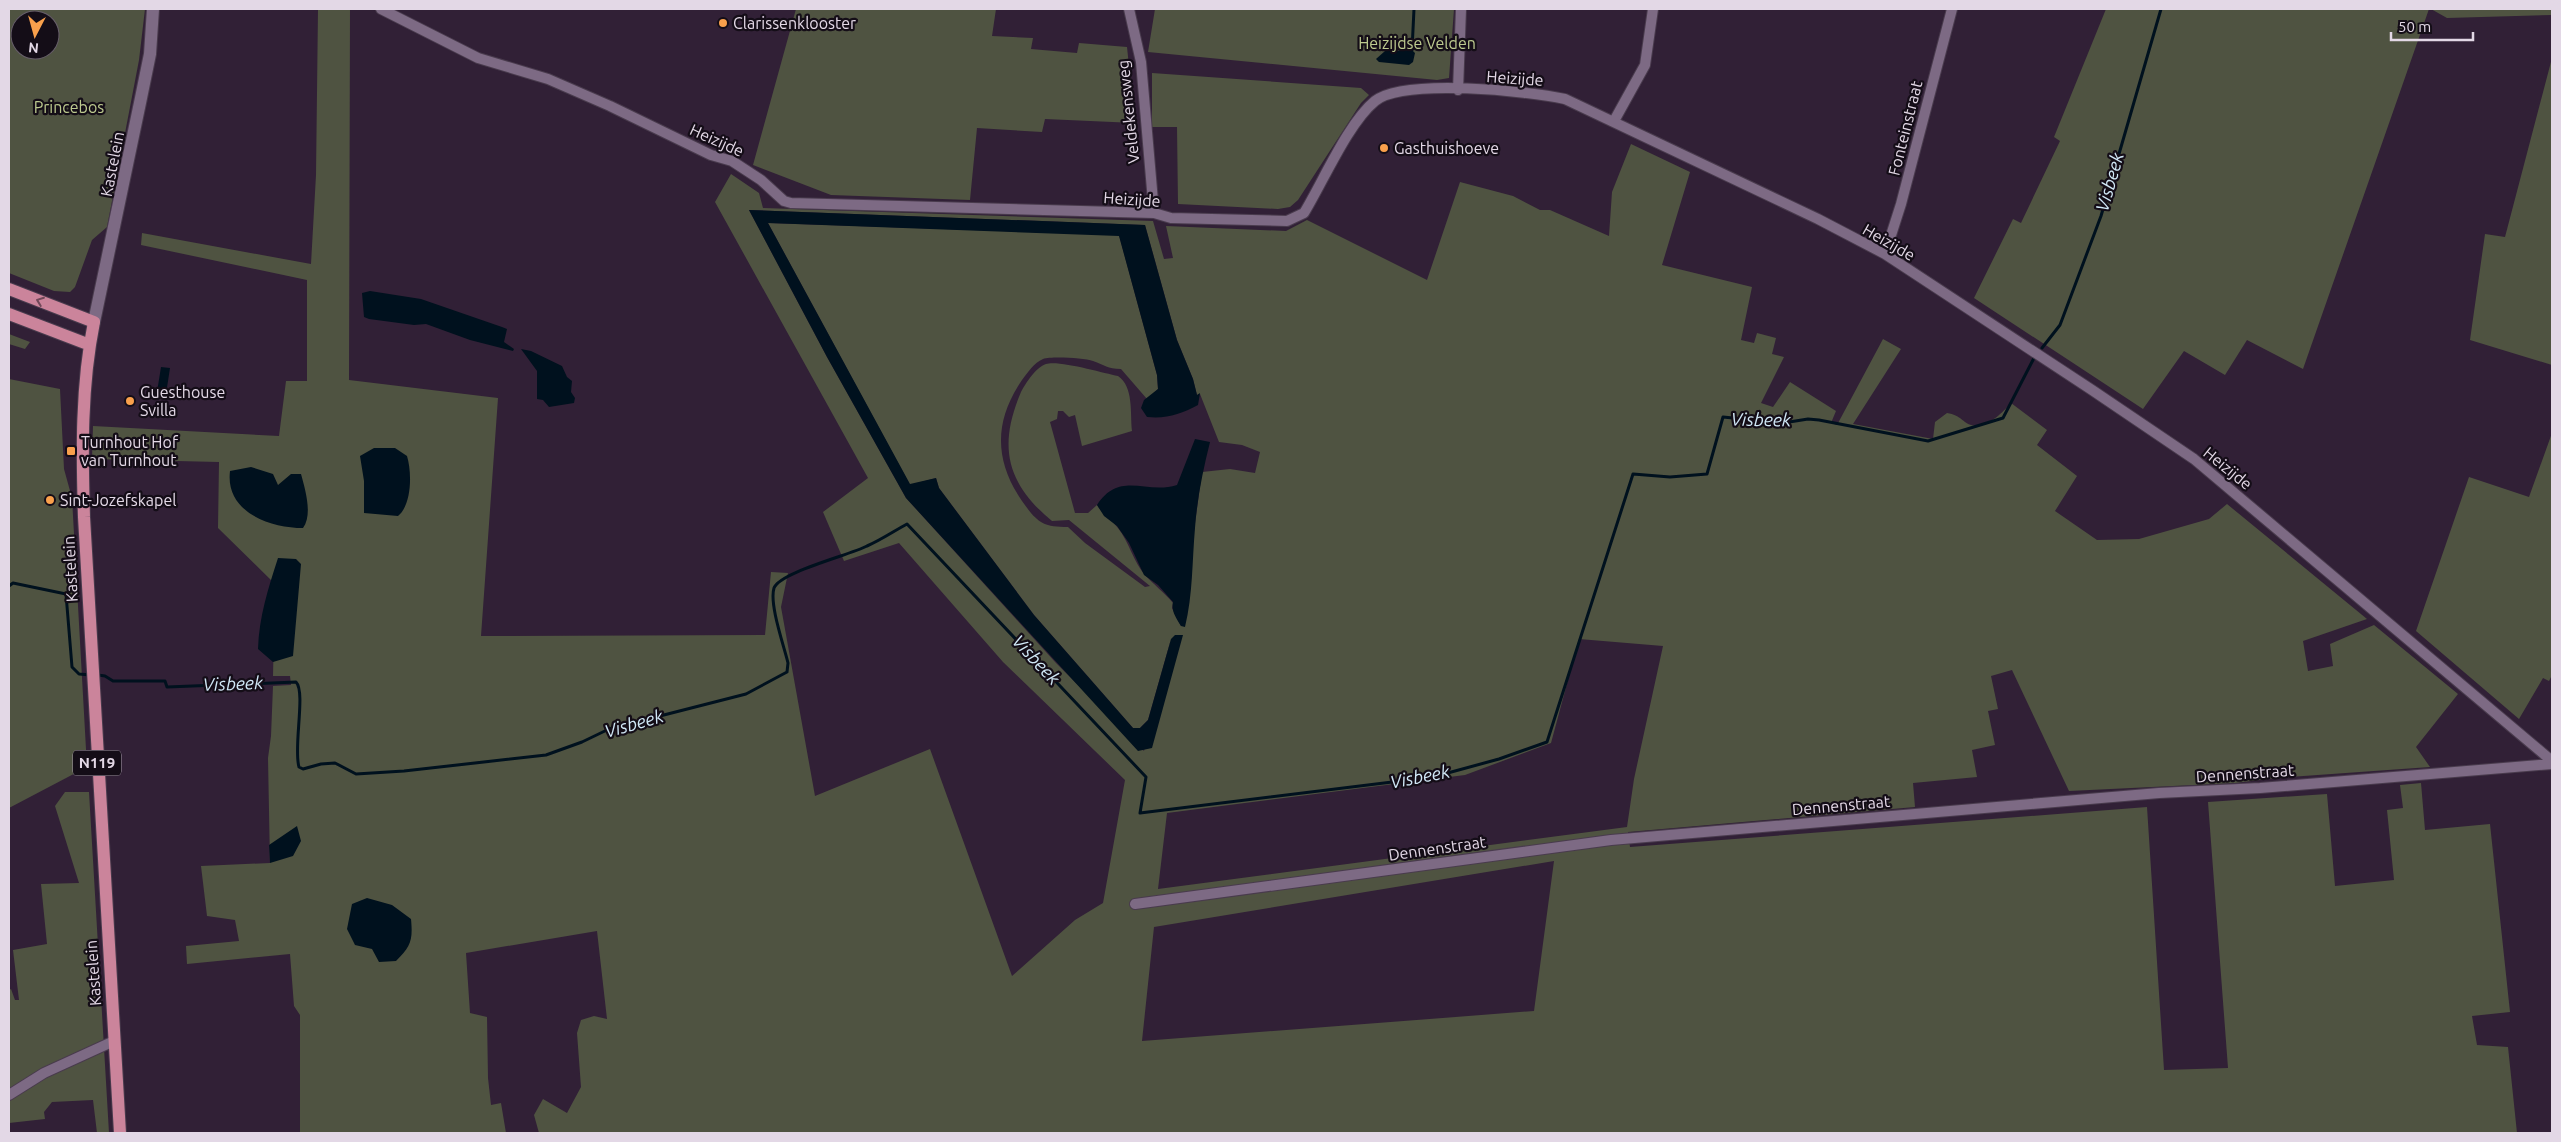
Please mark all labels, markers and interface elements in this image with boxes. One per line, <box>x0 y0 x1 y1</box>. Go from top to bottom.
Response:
north arrow <box>10 10 60 60</box>
scale bar <box>2391 10 2474 42</box>
place label: Clarissenklooster <box>733 14 856 32</box>
marker: Clarissenklooster <box>717 17 729 29</box>
text: 50 m <box>2398 18 2431 35</box>
park label: Heizijdse Velden <box>1358 34 1476 52</box>
text: N <box>28 39 40 56</box>
street label: Veldekensweg <box>1114 59 1142 165</box>
street label: Heizijde <box>1486 67 1544 89</box>
street label: Fonteinstraat <box>1885 78 1926 177</box>
park label: Princebos <box>34 98 104 116</box>
street label: Heizijde <box>687 120 747 160</box>
street label: Kastelein <box>97 130 127 198</box>
place label: Gasthuishoeve <box>1394 139 1499 157</box>
marker: Gasthuishoeve <box>1378 142 1390 154</box>
water label: Visbeek <box>2091 149 2127 213</box>
street label: Heizijde <box>1103 188 1161 210</box>
street label: Heizijde <box>1860 220 1918 264</box>
one-way arrow <box>36 297 44 307</box>
place label: Guesthouse Svilla <box>140 383 225 419</box>
marker: Guesthouse Svilla <box>124 395 136 407</box>
water label: Visbeek <box>1731 408 1792 430</box>
place label: Turnhout Hof van Turnhout <box>81 433 179 469</box>
street label: Heizijde <box>2200 443 2256 493</box>
marker: Turnhout Hof van Turnhout <box>65 445 77 457</box>
place label: Sint-Jozefskapel <box>60 491 176 509</box>
marker: Sint-Jozefskapel <box>44 494 56 506</box>
street label: Kastelein <box>59 536 81 602</box>
water label: Visbeek <box>1009 630 1065 689</box>
water label: Visbeek <box>202 672 264 694</box>
water label: Visbeek <box>602 705 666 741</box>
road number: N119 <box>73 750 121 776</box>
water label: Visbeek <box>1388 760 1452 792</box>
street label: Dennenstraat <box>2195 761 2295 785</box>
street label: Dennenstraat <box>1791 792 1891 818</box>
street label: Dennenstraat <box>1387 832 1488 864</box>
street label: Kastelein <box>82 939 104 1007</box>

